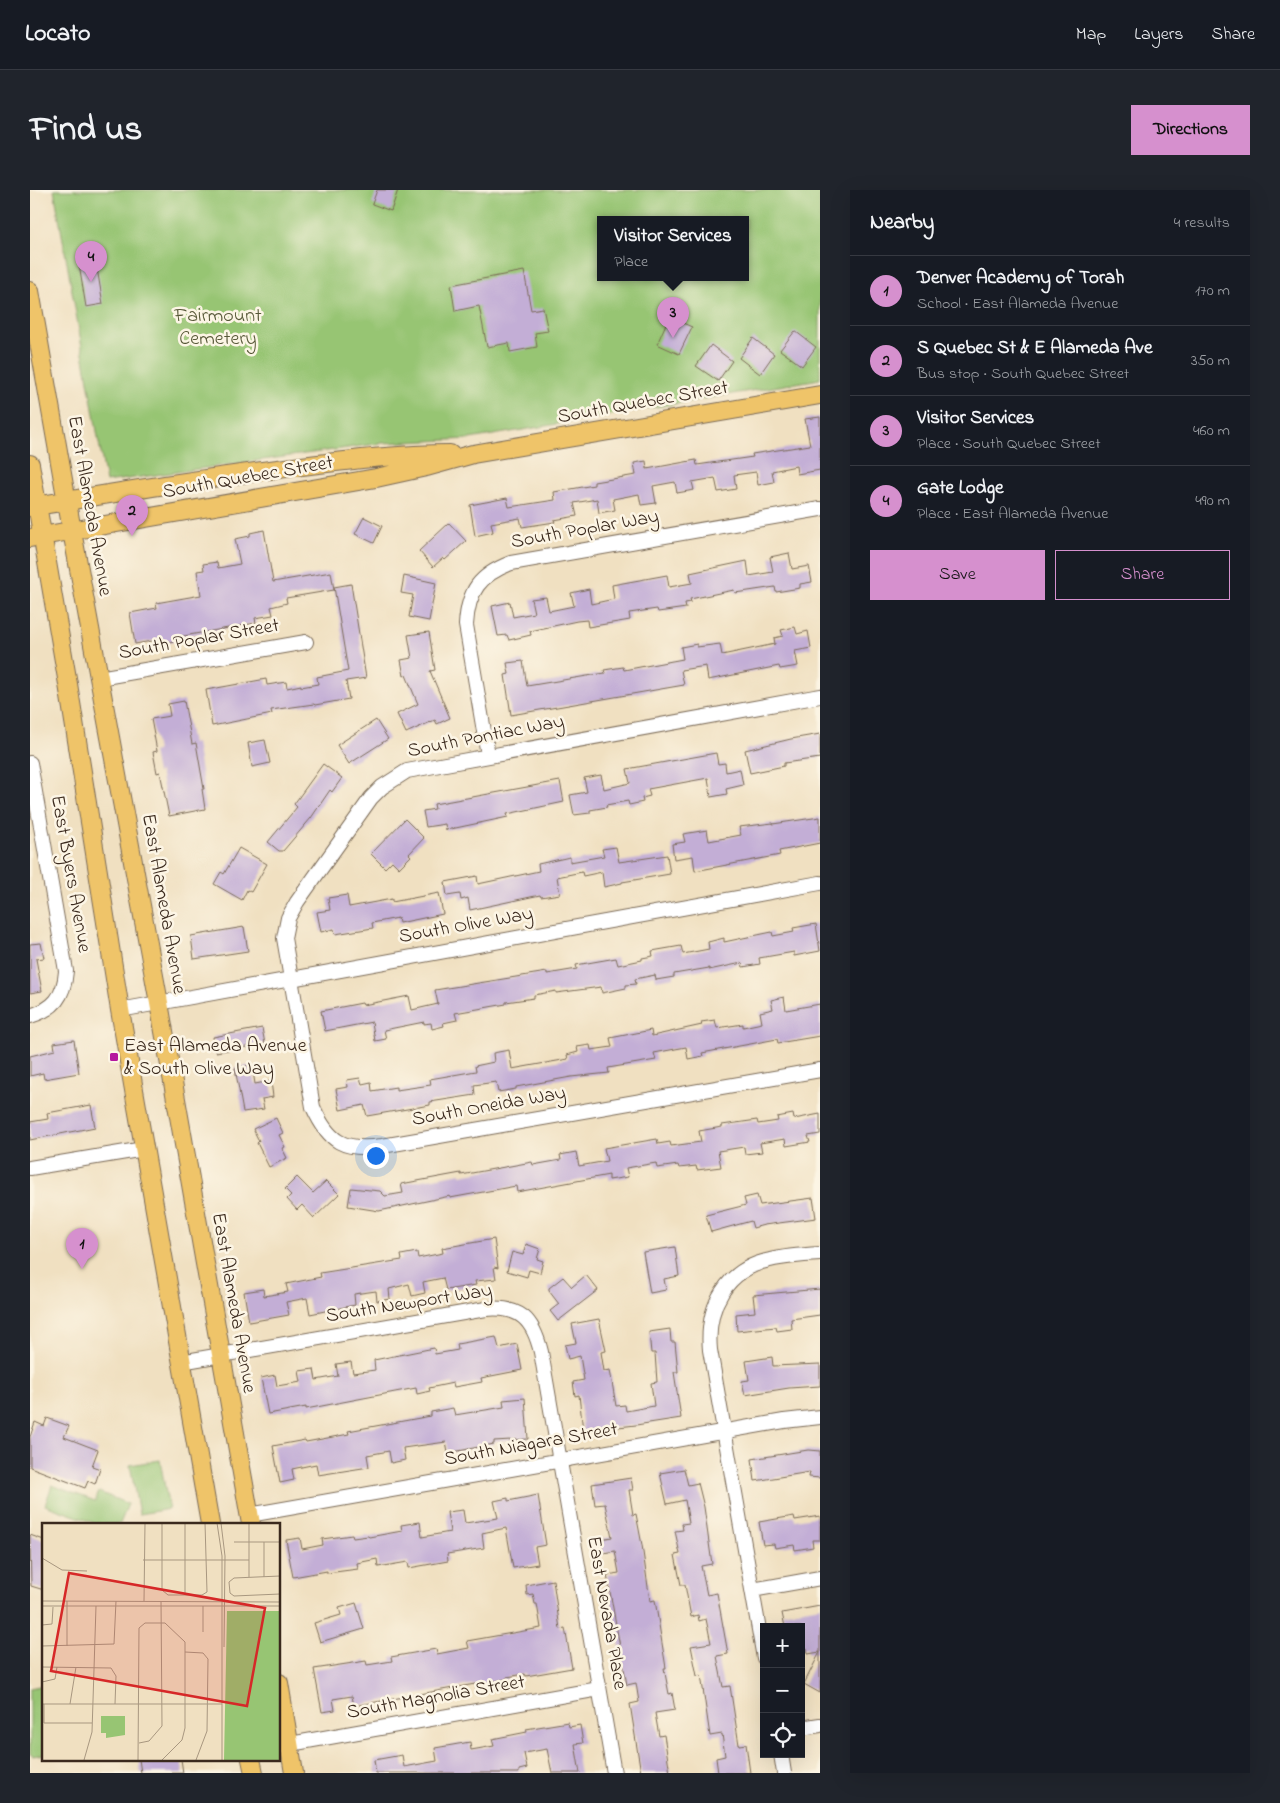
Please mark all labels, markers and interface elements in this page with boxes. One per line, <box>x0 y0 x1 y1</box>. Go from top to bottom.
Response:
text: Locato <box>25 17 91 52</box>
text: Map <box>1076 22 1106 48</box>
text: Layers <box>1134 22 1184 48</box>
text: Share <box>1212 22 1255 48</box>
text: Find us <box>30 105 142 156</box>
button: Directions <box>1131 105 1250 155</box>
text: Nearby <box>870 208 934 238</box>
text: 4 results <box>1174 211 1230 235</box>
popup <box>597 216 749 281</box>
text: Visitor Services <box>614 223 732 250</box>
pin: 4 <box>75 241 107 282</box>
text: Place <box>614 250 648 274</box>
text: Denver Academy of Torah <box>917 265 1124 292</box>
text: 1 <box>883 279 889 303</box>
text: 170 m <box>1195 279 1230 303</box>
text: School · East Alameda Avenue <box>917 292 1118 316</box>
pin: 3 <box>657 297 689 338</box>
park label: Fairmount Cemetery <box>173 302 262 354</box>
text: S Quebec St & E Alameda Ave <box>917 335 1152 362</box>
text: 2 <box>882 349 890 373</box>
text: 350 m <box>1191 349 1230 373</box>
text: Bus stop · South Quebec Street <box>917 362 1129 386</box>
street label: South Quebec Street <box>555 374 731 432</box>
text: Visitor Services <box>917 405 1034 432</box>
street label: East Alameda Avenue <box>59 414 119 598</box>
text: 3 <box>883 419 889 443</box>
text: 460 m <box>1193 419 1230 443</box>
text: Place · South Quebec Street <box>917 432 1101 456</box>
street label: South Quebec Street <box>160 449 336 507</box>
text: Gate Lodge <box>917 475 1003 502</box>
text: 4 <box>883 489 889 513</box>
text: 490 m <box>1195 489 1230 513</box>
pin: 2 <box>116 495 148 536</box>
text: Place · East Alameda Avenue <box>917 502 1108 526</box>
street label: South Poplar Way <box>509 503 661 557</box>
button: Save <box>870 550 1045 600</box>
button: Share <box>1055 550 1230 600</box>
street label: South Poplar Street <box>116 612 282 668</box>
street label: South Pontiac Way <box>405 708 567 766</box>
street label: East Byers Avenue <box>42 793 98 955</box>
street label: East Alameda Avenue <box>133 812 193 996</box>
street label: South Olive Way <box>397 900 535 952</box>
place label: East Alameda Avenue & South Olive Way <box>124 1032 307 1084</box>
marker: East Alameda Avenue & South Olive Way <box>108 1051 120 1063</box>
street label: South Oneida Way <box>410 1079 568 1135</box>
your location <box>363 1143 389 1169</box>
street label: East Alameda Avenue <box>203 1211 263 1395</box>
pin: 1 <box>66 1228 98 1269</box>
street label: South Newport Way <box>324 1277 494 1331</box>
street label: South Niagara Street <box>442 1415 621 1476</box>
inset map <box>42 1523 280 1760</box>
street label: East Nevada Place <box>578 1534 634 1692</box>
map controls <box>760 1623 805 1758</box>
button: + <box>760 1623 805 1668</box>
street label: South Magnolia Street <box>345 1668 528 1729</box>
button: − <box>760 1668 805 1713</box>
button: locate <box>760 1713 805 1758</box>

